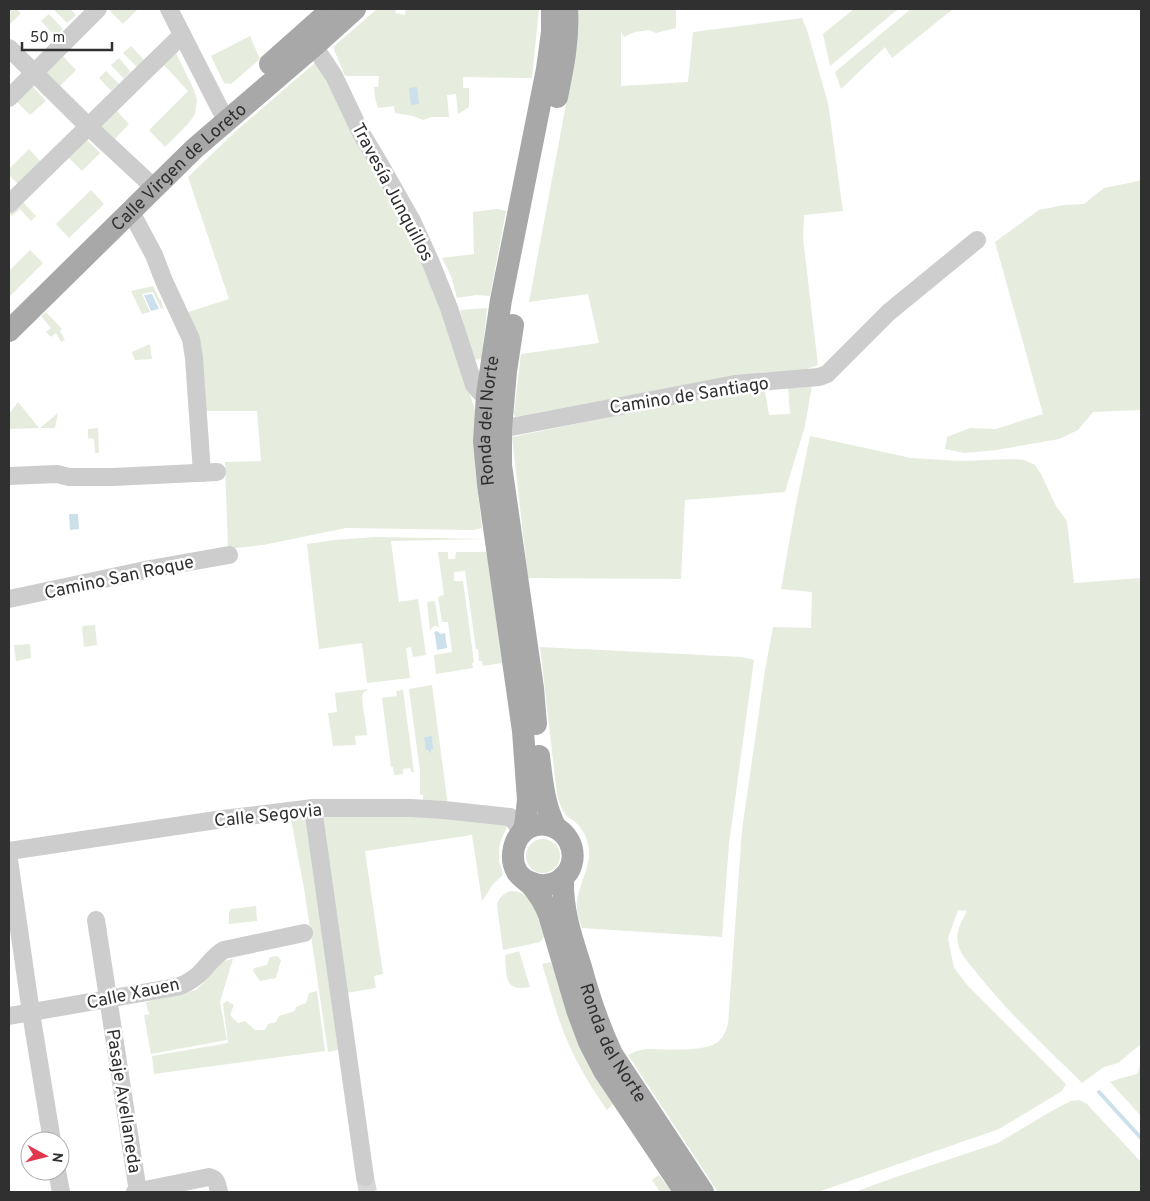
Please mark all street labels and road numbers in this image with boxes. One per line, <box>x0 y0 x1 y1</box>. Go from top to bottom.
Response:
street label: Calle Virgen de Loreto <box>107 99 252 237</box>
street label: Travesía Junquillos <box>346 120 438 266</box>
street label: Ronda del Norte <box>474 354 506 487</box>
street label: Camino de Santiago <box>608 373 771 420</box>
street label: Camino San Roque <box>42 551 196 606</box>
street label: Calle Segovia <box>213 799 323 834</box>
street label: Calle Xauen <box>85 973 182 1016</box>
street label: Ronda del Norte <box>573 981 651 1108</box>
street label: Pasaje Avellaneda <box>100 1027 145 1175</box>

